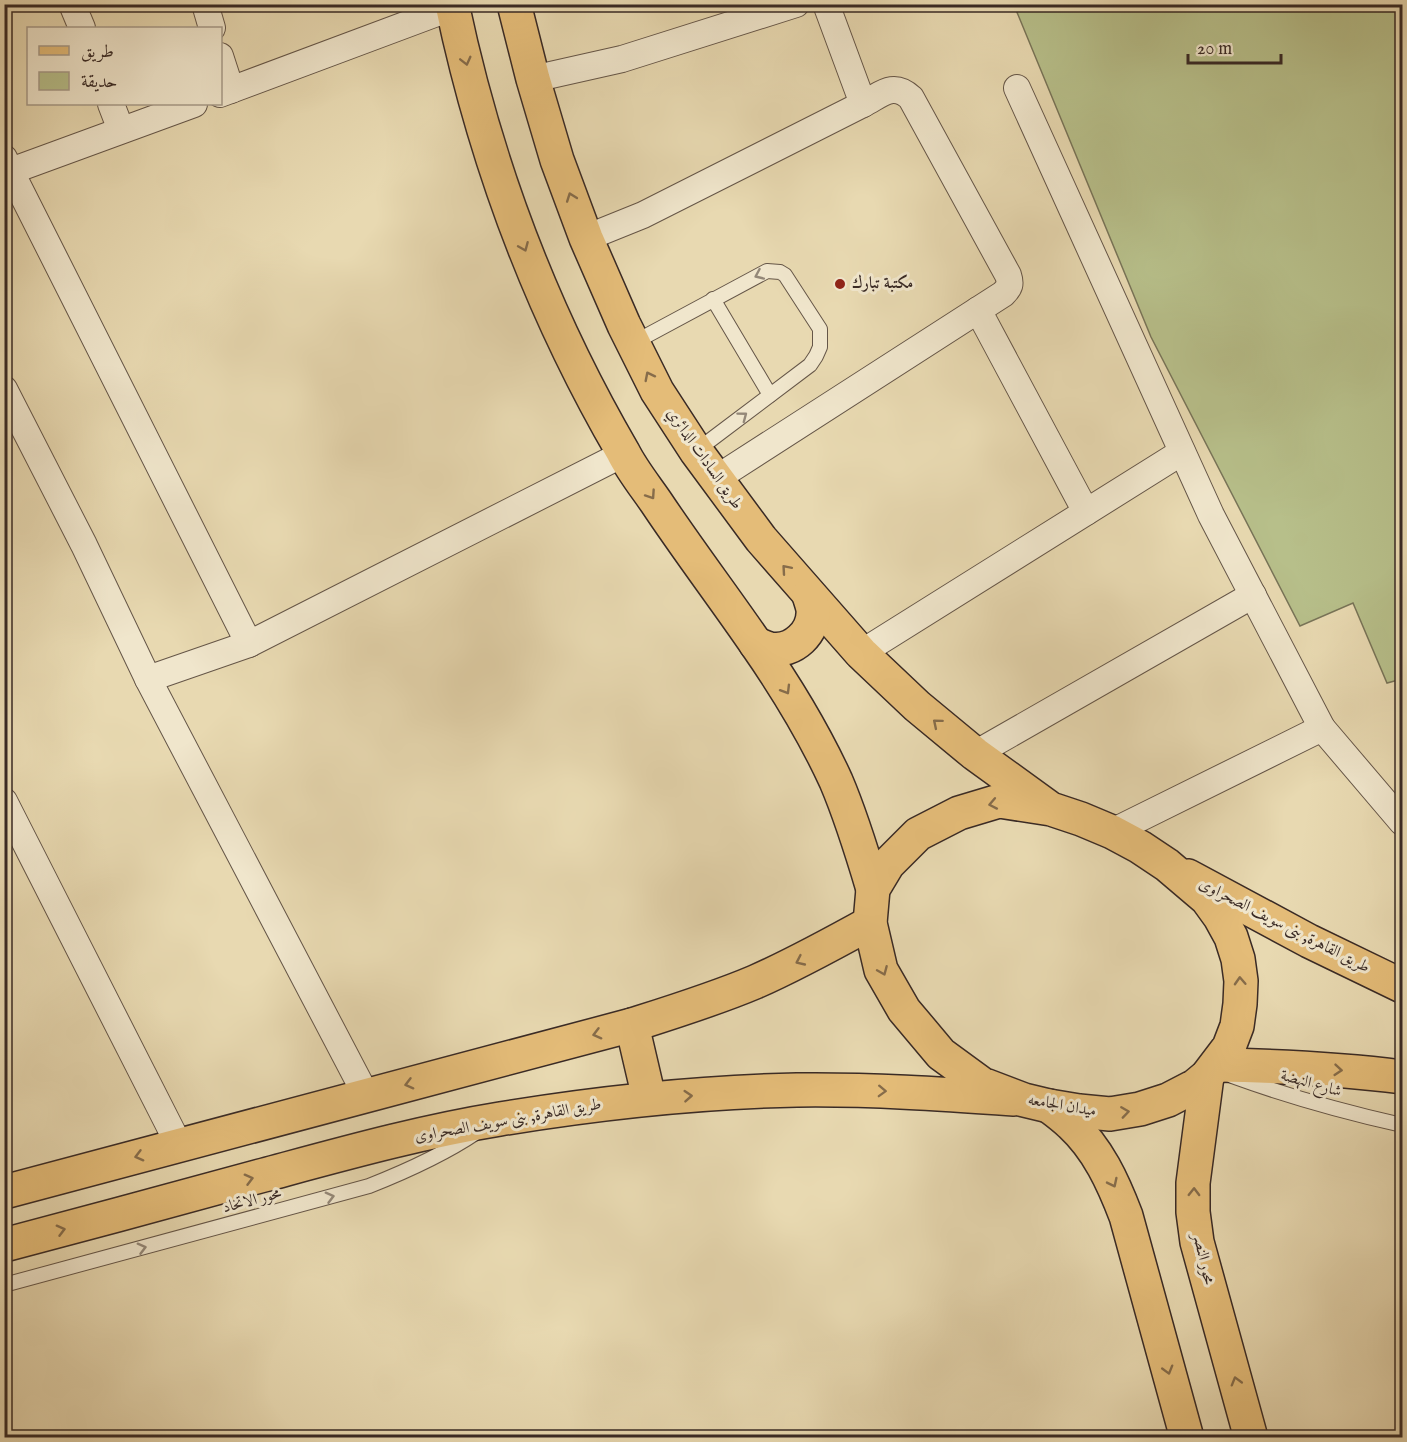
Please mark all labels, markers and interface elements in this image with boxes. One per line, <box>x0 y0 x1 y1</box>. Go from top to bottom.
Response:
legend <box>27 27 222 105</box>
scale bar <box>1188 27 1281 65</box>
text: 20 m <box>1197 38 1232 61</box>
text: طريق <box>81 41 114 64</box>
one-way arrow <box>458 56 471 66</box>
text: حديقة <box>81 71 117 94</box>
one-way arrow <box>566 192 578 203</box>
one-way arrow <box>517 241 529 252</box>
one-way arrow <box>754 268 765 280</box>
place label: مكتبة تبارك <box>852 274 913 294</box>
marker: مكتبة تبارك <box>833 277 847 291</box>
one-way arrow <box>645 371 656 382</box>
street label: طريق السادات الدائري <box>661 404 746 514</box>
one-way arrow <box>736 412 747 423</box>
one-way arrow <box>644 488 655 499</box>
one-way arrow <box>783 564 794 575</box>
one-way arrow <box>778 684 790 694</box>
one-way arrow <box>933 719 944 730</box>
one-way arrow <box>988 797 998 810</box>
street label: طريق القاهرة, بنى سويف الصحراوى <box>1195 874 1373 978</box>
one-way arrow <box>796 953 807 965</box>
one-way arrow <box>876 964 888 975</box>
one-way arrow <box>1234 977 1247 986</box>
one-way arrow <box>592 1027 603 1039</box>
one-way arrow <box>1333 1063 1342 1076</box>
street label: شارع النهضة <box>1278 1066 1344 1104</box>
one-way arrow <box>404 1077 415 1089</box>
one-way arrow <box>878 1085 887 1098</box>
one-way arrow <box>683 1089 692 1102</box>
street label: ميدان الجامعه <box>1026 1090 1098 1122</box>
street label: طريق القاهرة, بنى سويف الصحراوى <box>413 1095 603 1147</box>
one-way arrow <box>1120 1106 1129 1118</box>
one-way arrow <box>134 1149 145 1161</box>
one-way arrow <box>243 1174 254 1186</box>
one-way arrow <box>1105 1177 1117 1188</box>
street label: محور الاتحاد <box>220 1184 284 1218</box>
one-way arrow <box>1187 1187 1200 1196</box>
one-way arrow <box>324 1192 335 1204</box>
one-way arrow <box>55 1225 66 1237</box>
street label: محور النصر <box>1187 1229 1219 1287</box>
one-way arrow <box>136 1243 147 1255</box>
one-way arrow <box>1161 1364 1173 1375</box>
one-way arrow <box>1230 1376 1243 1386</box>

